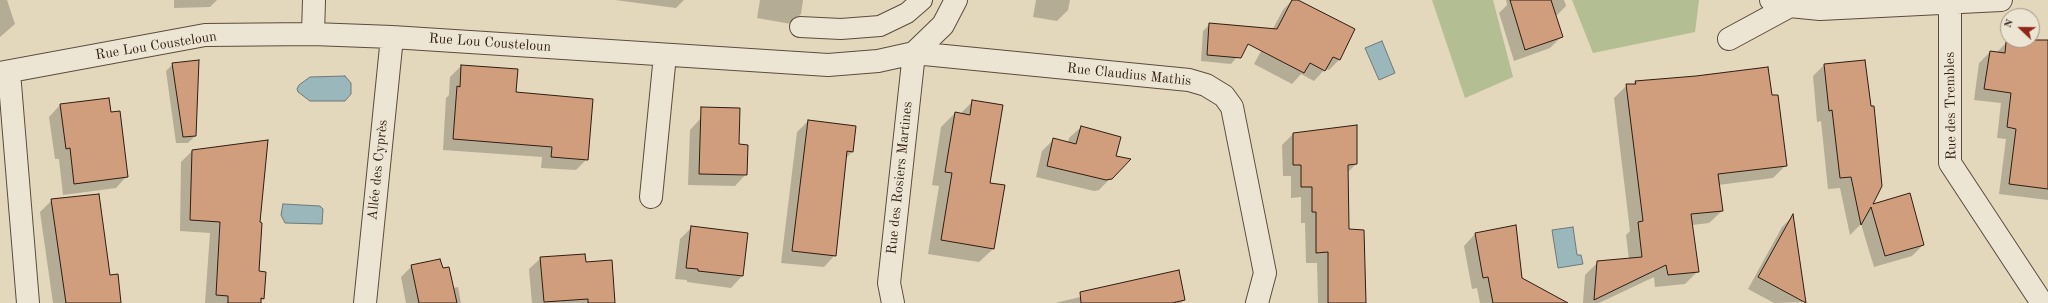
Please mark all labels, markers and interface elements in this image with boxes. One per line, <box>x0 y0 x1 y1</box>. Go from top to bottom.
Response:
north arrow <box>2000 8 2040 48</box>
text: N <box>2003 18 2016 30</box>
street label: Rue Lou Cousteloun <box>94 28 218 64</box>
street label: Rue Lou Cousteloun <box>428 30 552 56</box>
street label: Rue des Trembles <box>1942 52 1960 160</box>
street label: Rue Claudius Mathis <box>1066 60 1192 90</box>
street label: Rue des Rosiers Martines <box>884 101 916 255</box>
street label: Allée des Cyprès <box>364 119 392 221</box>

